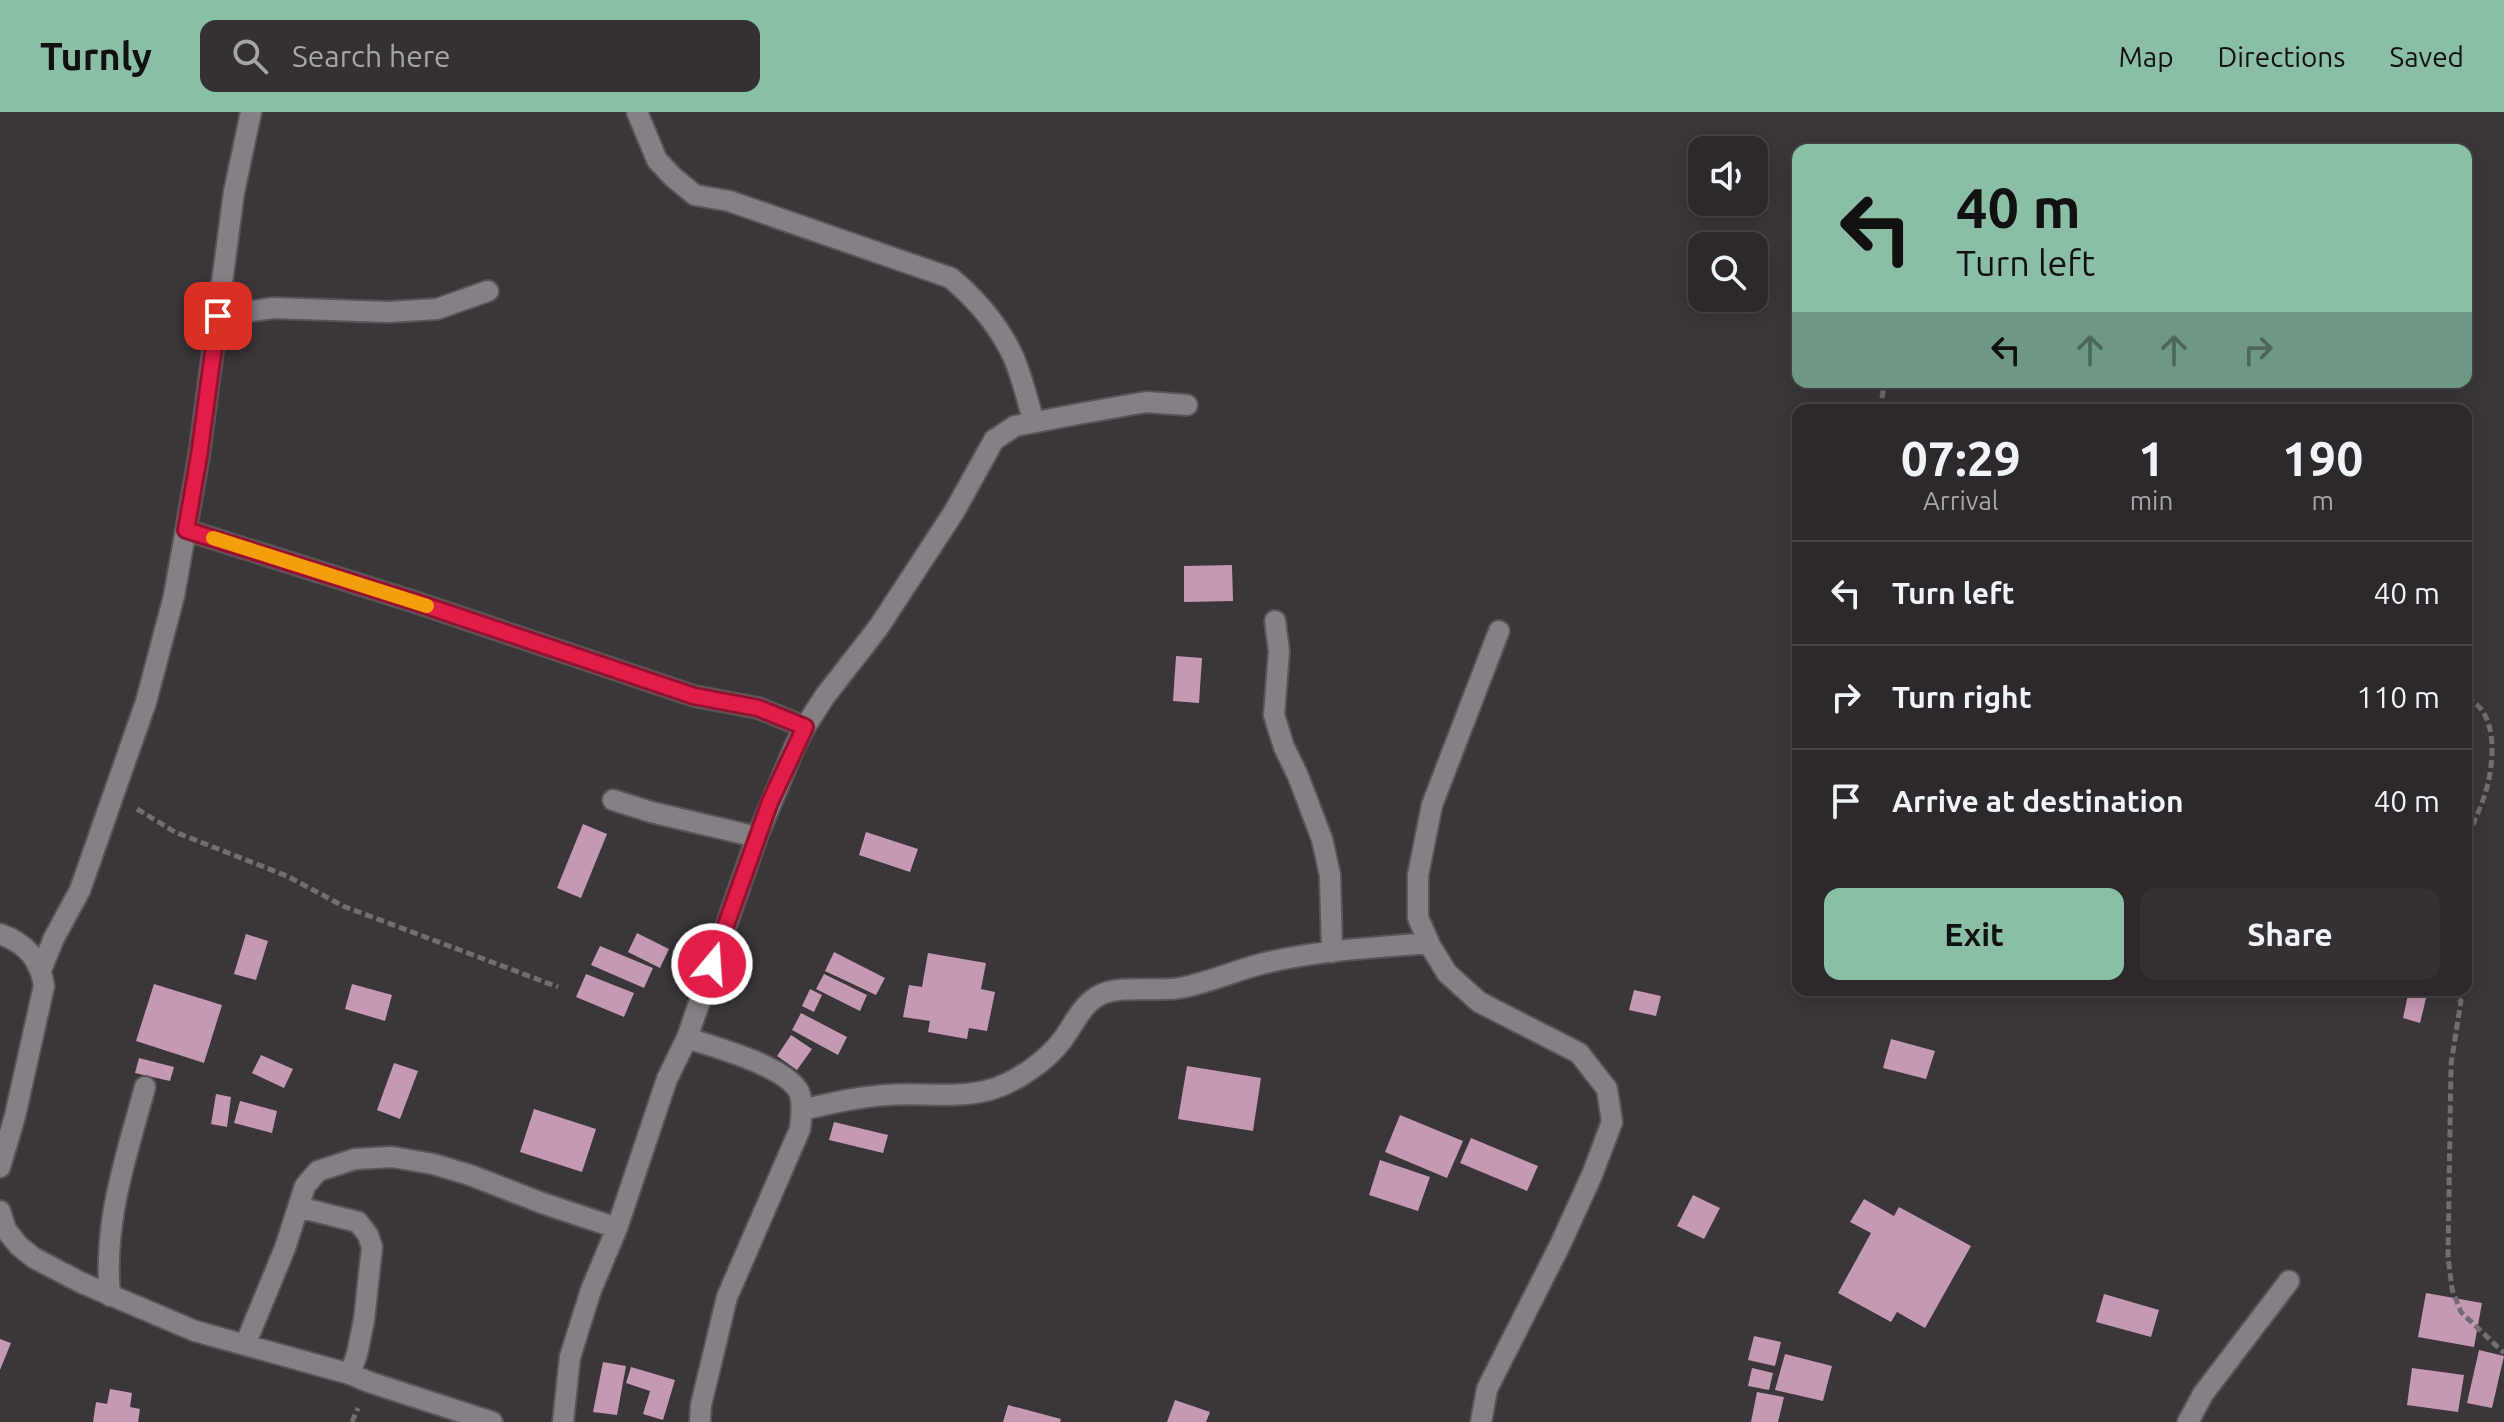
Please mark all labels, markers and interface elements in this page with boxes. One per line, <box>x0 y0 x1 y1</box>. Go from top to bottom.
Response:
search box <box>200 20 760 92</box>
icon: search <box>228 34 272 78</box>
text: Turnly <box>40 35 152 77</box>
text: Search here <box>292 39 451 73</box>
text: Map <box>2118 41 2174 72</box>
text: Directions <box>2218 41 2345 72</box>
text: Saved <box>2389 41 2464 72</box>
map controls <box>1688 136 1768 312</box>
button: sound <box>1688 136 1768 216</box>
icon: left <box>1824 176 1928 280</box>
text: 40 m <box>1956 176 2081 239</box>
button: search <box>1688 232 1768 312</box>
text: Turn left <box>1956 242 2095 283</box>
pin <box>184 282 252 350</box>
icon: arrive <box>196 294 240 338</box>
icon: left <box>1984 328 2028 372</box>
icon: ahead <box>2068 328 2112 372</box>
icon: ahead <box>2152 328 2196 372</box>
icon: right <box>2236 328 2280 372</box>
text: 07:29 <box>1901 431 2021 485</box>
text: 1 <box>2138 431 2165 485</box>
text: 190 <box>2282 431 2363 485</box>
text: Arrival <box>1923 486 1999 515</box>
text: min <box>2130 486 2173 515</box>
text: m <box>2311 486 2334 515</box>
icon: left <box>1824 571 1868 615</box>
text: Turn left <box>1892 576 2014 610</box>
text: 40 m <box>2373 576 2440 610</box>
icon: right <box>1824 675 1868 719</box>
text: Turn right <box>1892 680 2032 714</box>
text: 110 m <box>2356 680 2440 714</box>
icon: arrive <box>1824 779 1868 823</box>
text: Arrive at destination <box>1892 784 2184 818</box>
text: 40 m <box>2373 784 2440 818</box>
button: Exit <box>1824 888 2124 980</box>
button: Share <box>2140 888 2440 980</box>
position arrow <box>670 922 754 1006</box>

